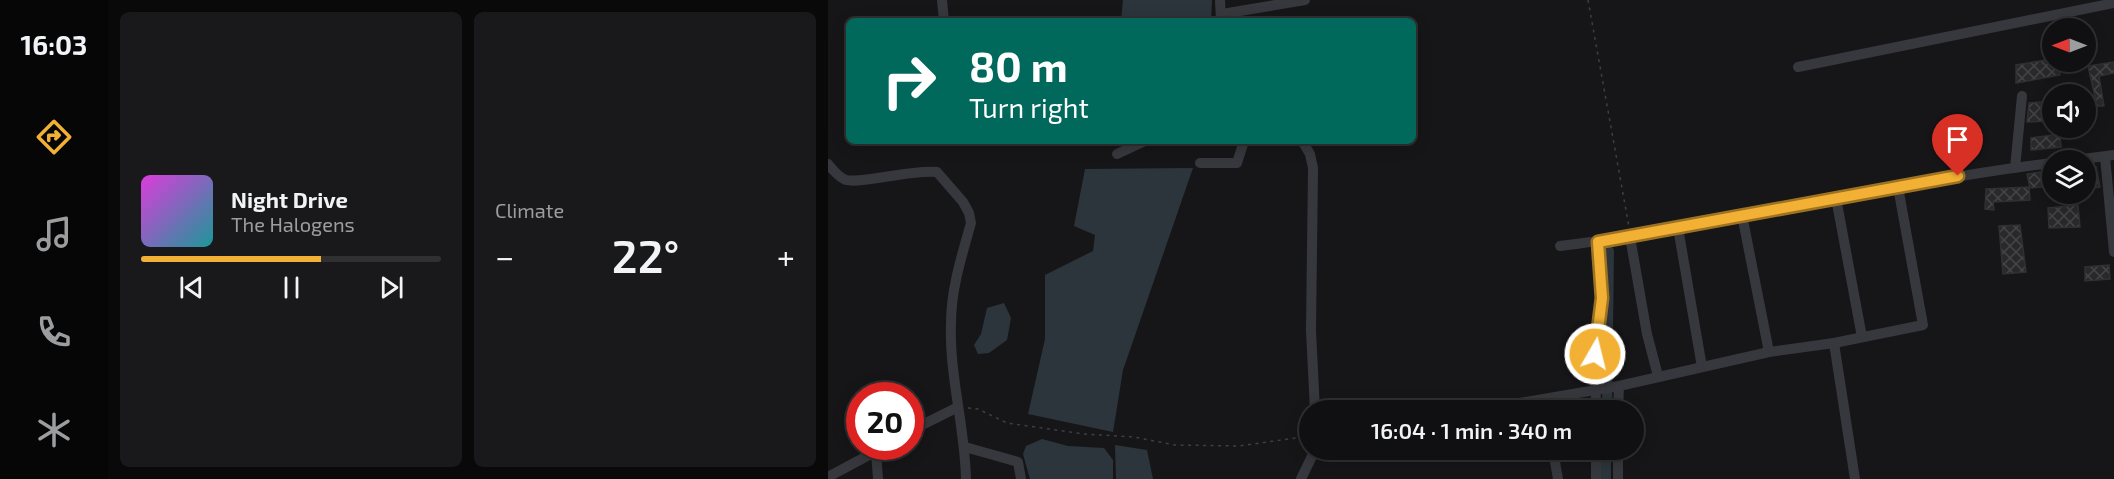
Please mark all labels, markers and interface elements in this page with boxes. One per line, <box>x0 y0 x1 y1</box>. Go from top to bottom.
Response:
north arrow <box>2042 18 2096 72</box>
map controls <box>2042 18 2096 204</box>
text: 16:03 <box>21 28 87 60</box>
text: 80 m <box>969 40 1068 90</box>
icon: right <box>870 42 948 120</box>
button: sound <box>2042 84 2096 138</box>
text: Turn right <box>969 91 1089 123</box>
pin <box>1932 114 1983 176</box>
icon: directions <box>33 116 75 158</box>
icon: arrive <box>1941 123 1974 156</box>
button: layers <box>2042 150 2096 204</box>
text: Night Drive <box>231 186 348 212</box>
text: Climate <box>495 198 564 222</box>
text: The Halogens <box>231 212 355 236</box>
icon: music <box>33 213 75 255</box>
text: 22° <box>612 228 679 282</box>
text: − <box>495 236 514 276</box>
text: + <box>777 236 795 276</box>
icon: previous <box>175 271 208 304</box>
icon: pause <box>275 271 308 304</box>
icon: next <box>375 271 408 304</box>
icon: phone <box>33 311 75 353</box>
position arrow <box>1563 322 1627 386</box>
speed limit sign: 20 <box>846 382 924 460</box>
icon: climate <box>33 409 75 451</box>
text: 16:04 · 1 min · 340 m <box>1371 417 1572 443</box>

